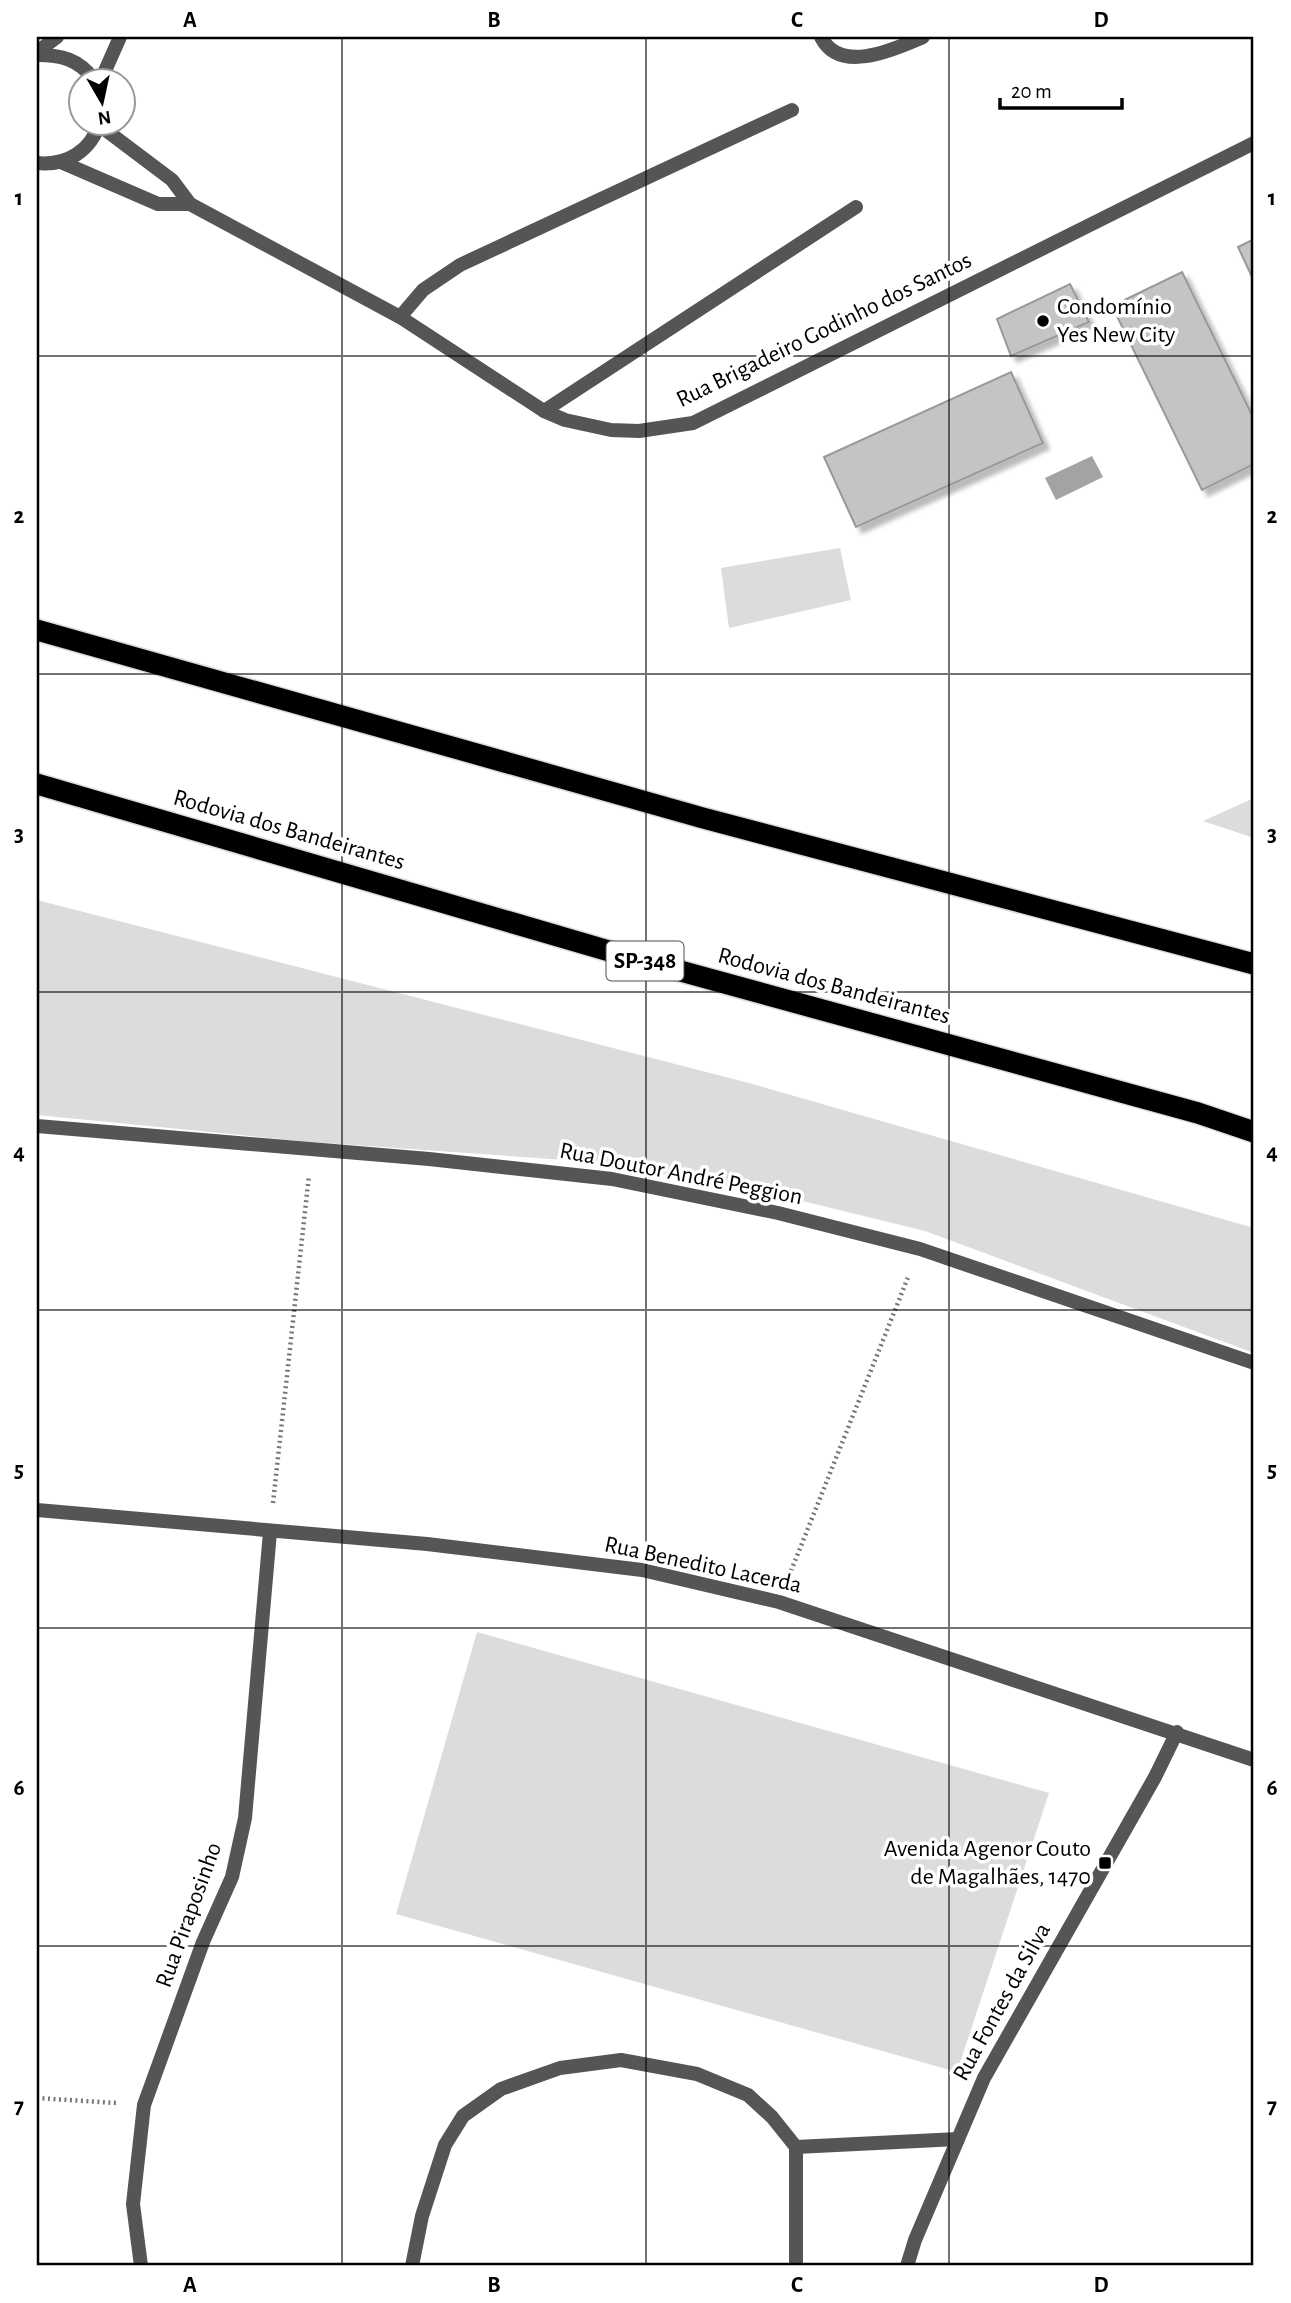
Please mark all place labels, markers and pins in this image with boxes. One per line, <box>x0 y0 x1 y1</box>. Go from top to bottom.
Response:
place label: Condomínio Yes New City <box>1057 295 1175 347</box>
marker: Condomínio Yes New City <box>1035 313 1051 329</box>
place label: Avenida Agenor Couto de Magalhães, 1470 <box>884 1837 1091 1889</box>
marker: Avenida Agenor Couto de Magalhães, 1470 <box>1097 1855 1113 1871</box>

